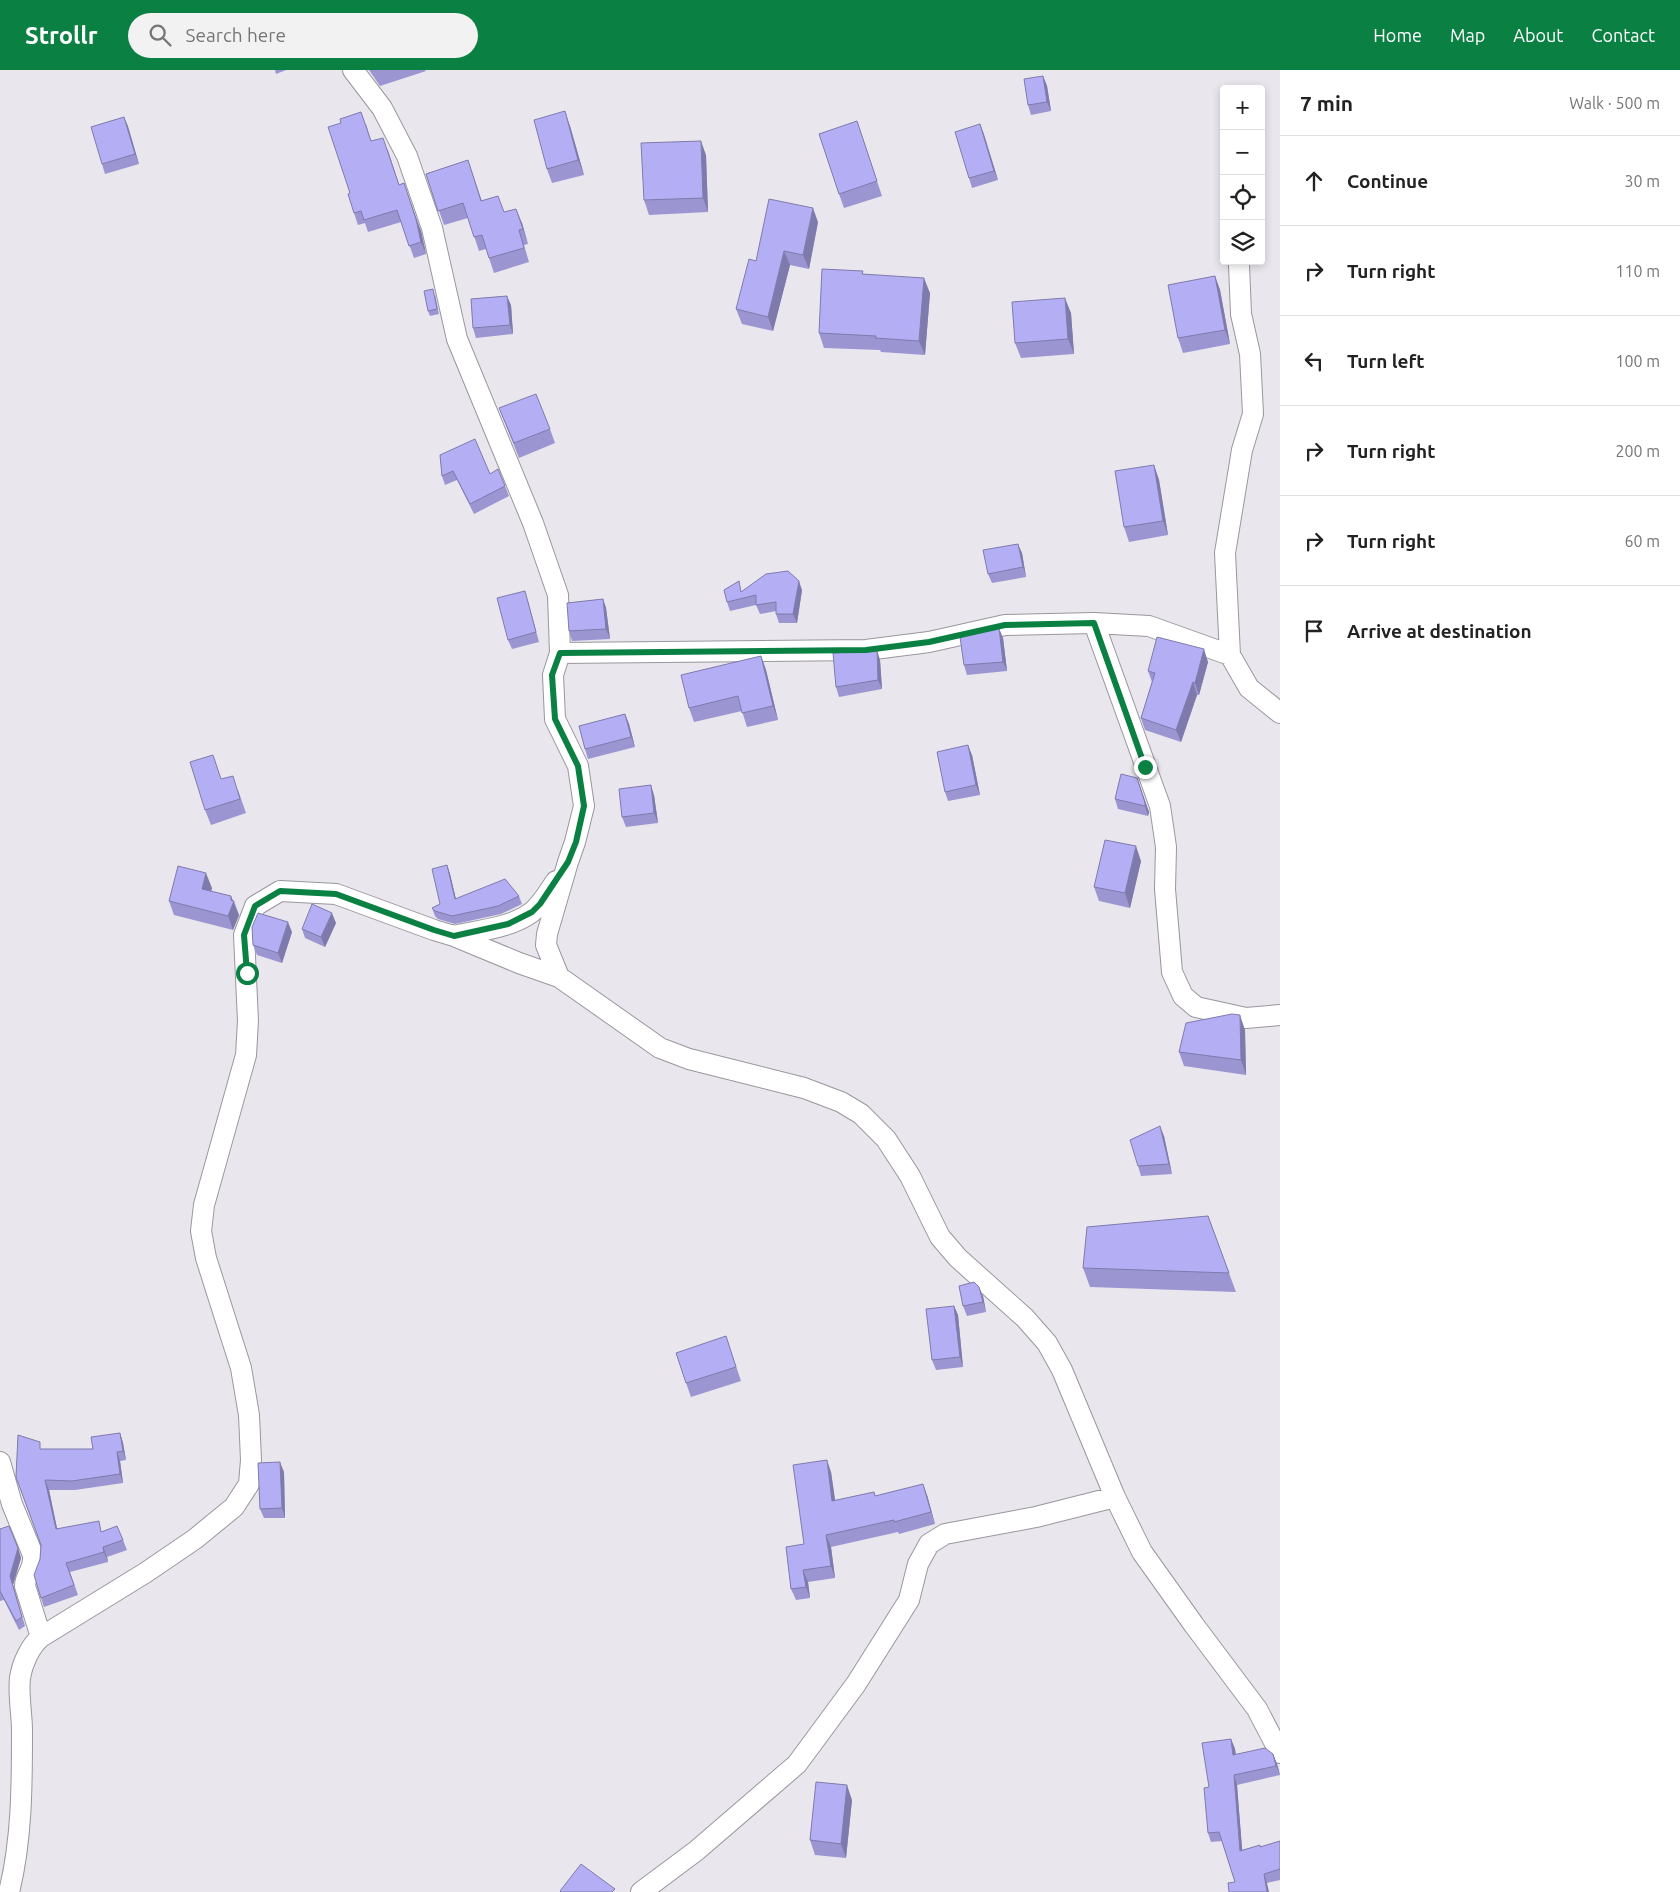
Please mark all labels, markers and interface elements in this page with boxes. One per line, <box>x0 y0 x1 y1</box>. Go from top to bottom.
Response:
search box <box>128 13 478 58</box>
icon: search <box>146 21 174 49</box>
text: Strollr <box>25 22 98 49</box>
text: Search here <box>186 24 286 46</box>
text: Home <box>1373 25 1422 45</box>
text: Map <box>1450 25 1485 45</box>
text: About <box>1513 25 1563 45</box>
text: Contact <box>1591 25 1655 45</box>
map controls <box>1220 85 1265 265</box>
button: + <box>1220 85 1265 130</box>
text: 7 min <box>1300 91 1353 115</box>
text: Walk · 500 m <box>1569 94 1660 112</box>
button: − <box>1220 130 1265 175</box>
icon: ahead <box>1300 167 1328 195</box>
text: Continue <box>1347 170 1428 192</box>
text: 30 m <box>1624 172 1660 190</box>
button: locate <box>1220 175 1265 220</box>
button: layers <box>1220 220 1265 265</box>
icon: right <box>1300 257 1328 285</box>
text: Turn right <box>1347 260 1435 282</box>
text: 110 m <box>1615 262 1660 280</box>
icon: left <box>1300 347 1328 375</box>
text: Turn left <box>1347 350 1425 372</box>
text: 100 m <box>1615 352 1660 370</box>
icon: right <box>1300 437 1328 465</box>
text: Turn right <box>1347 440 1435 462</box>
text: 200 m <box>1615 442 1660 460</box>
icon: right <box>1300 527 1328 555</box>
text: Turn right <box>1347 530 1435 552</box>
text: 60 m <box>1624 532 1660 550</box>
icon: arrive <box>1300 617 1328 645</box>
text: Arrive at destination <box>1347 620 1532 642</box>
route end <box>1134 756 1157 779</box>
route start <box>236 962 259 985</box>

